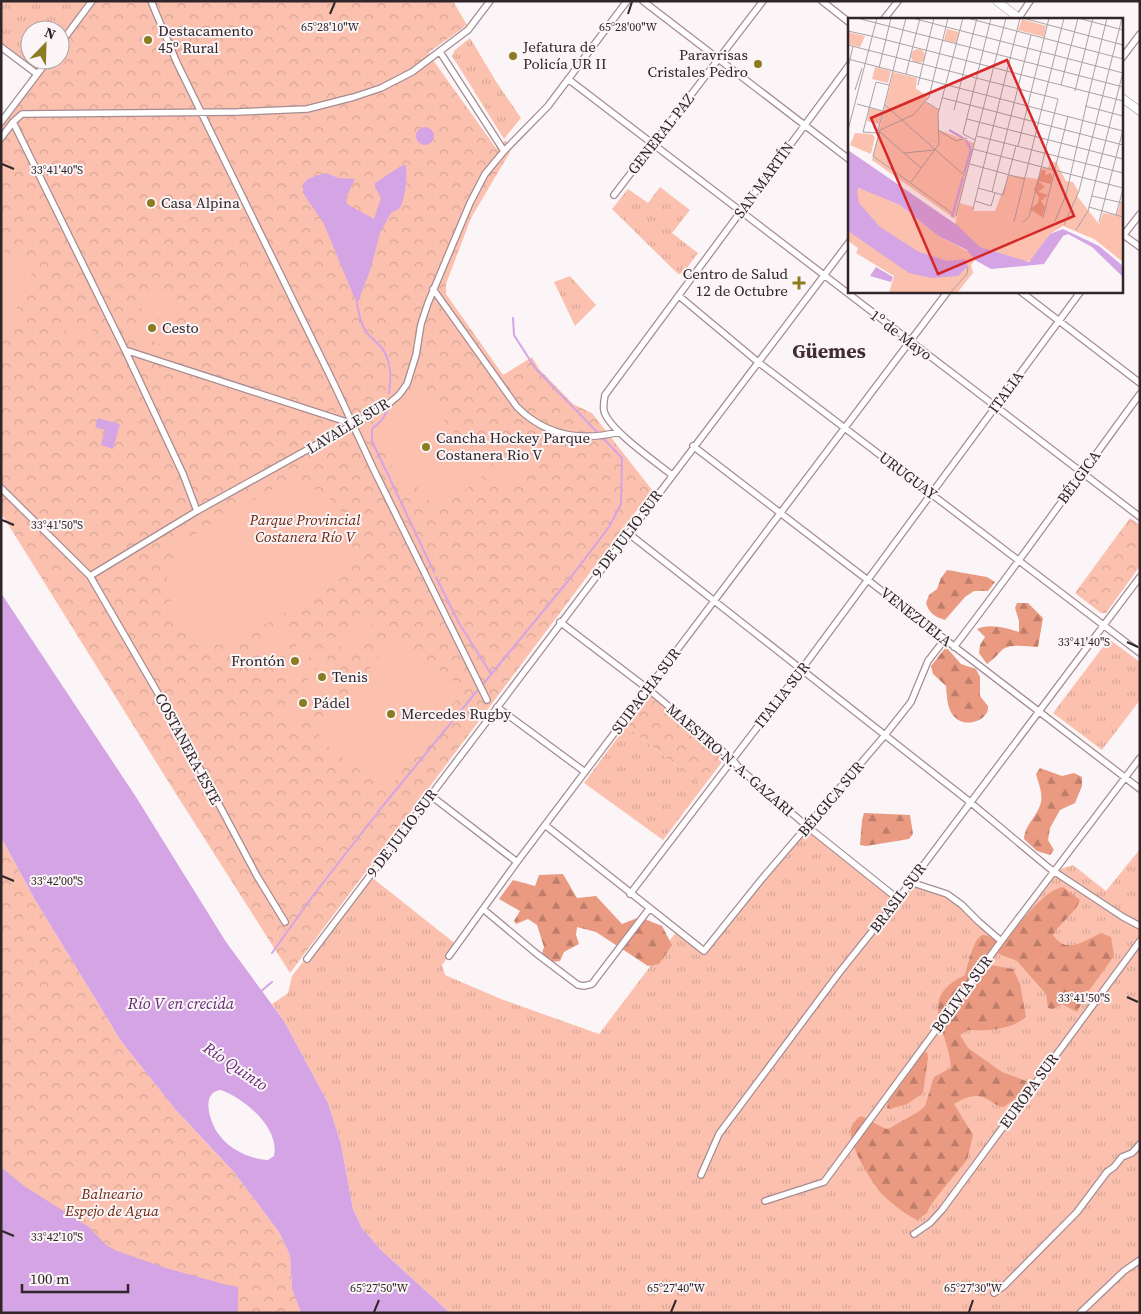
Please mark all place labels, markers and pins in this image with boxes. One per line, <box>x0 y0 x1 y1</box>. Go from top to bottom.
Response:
place label: Destacamento 45º Rural <box>158 20 254 58</box>
marker: Destacamento 45º Rural <box>142 34 154 46</box>
place label: Jefatura de Policía UR II <box>522 36 606 74</box>
place label: Paravrisas Cristales Pedro <box>647 44 748 82</box>
marker: Jefatura de Policía UR II <box>507 50 519 62</box>
marker: Paravrisas Cristales Pedro <box>752 58 764 70</box>
place label: Casa Alpina <box>161 192 240 213</box>
marker: Casa Alpina <box>145 197 157 209</box>
place label: Centro de Salud 12 de Octubre <box>683 263 788 301</box>
marker: Centro de Salud 12 de Octubre <box>792 276 806 290</box>
place label: Cesto <box>162 317 199 338</box>
marker: Cesto <box>146 322 158 334</box>
place label: Cancha Hockey Parque Costanera Rio V <box>436 427 590 465</box>
marker: Cancha Hockey Parque Costanera Rio V <box>420 441 432 453</box>
place label: Frontón <box>231 650 285 671</box>
marker: Frontón <box>289 655 301 667</box>
place label: Tenis <box>332 666 368 687</box>
marker: Tenis <box>316 671 328 683</box>
place label: Pádel <box>313 692 350 713</box>
marker: Pádel <box>297 697 309 709</box>
place label: Mercedes Rugby <box>401 703 512 724</box>
marker: Mercedes Rugby <box>385 708 397 720</box>

